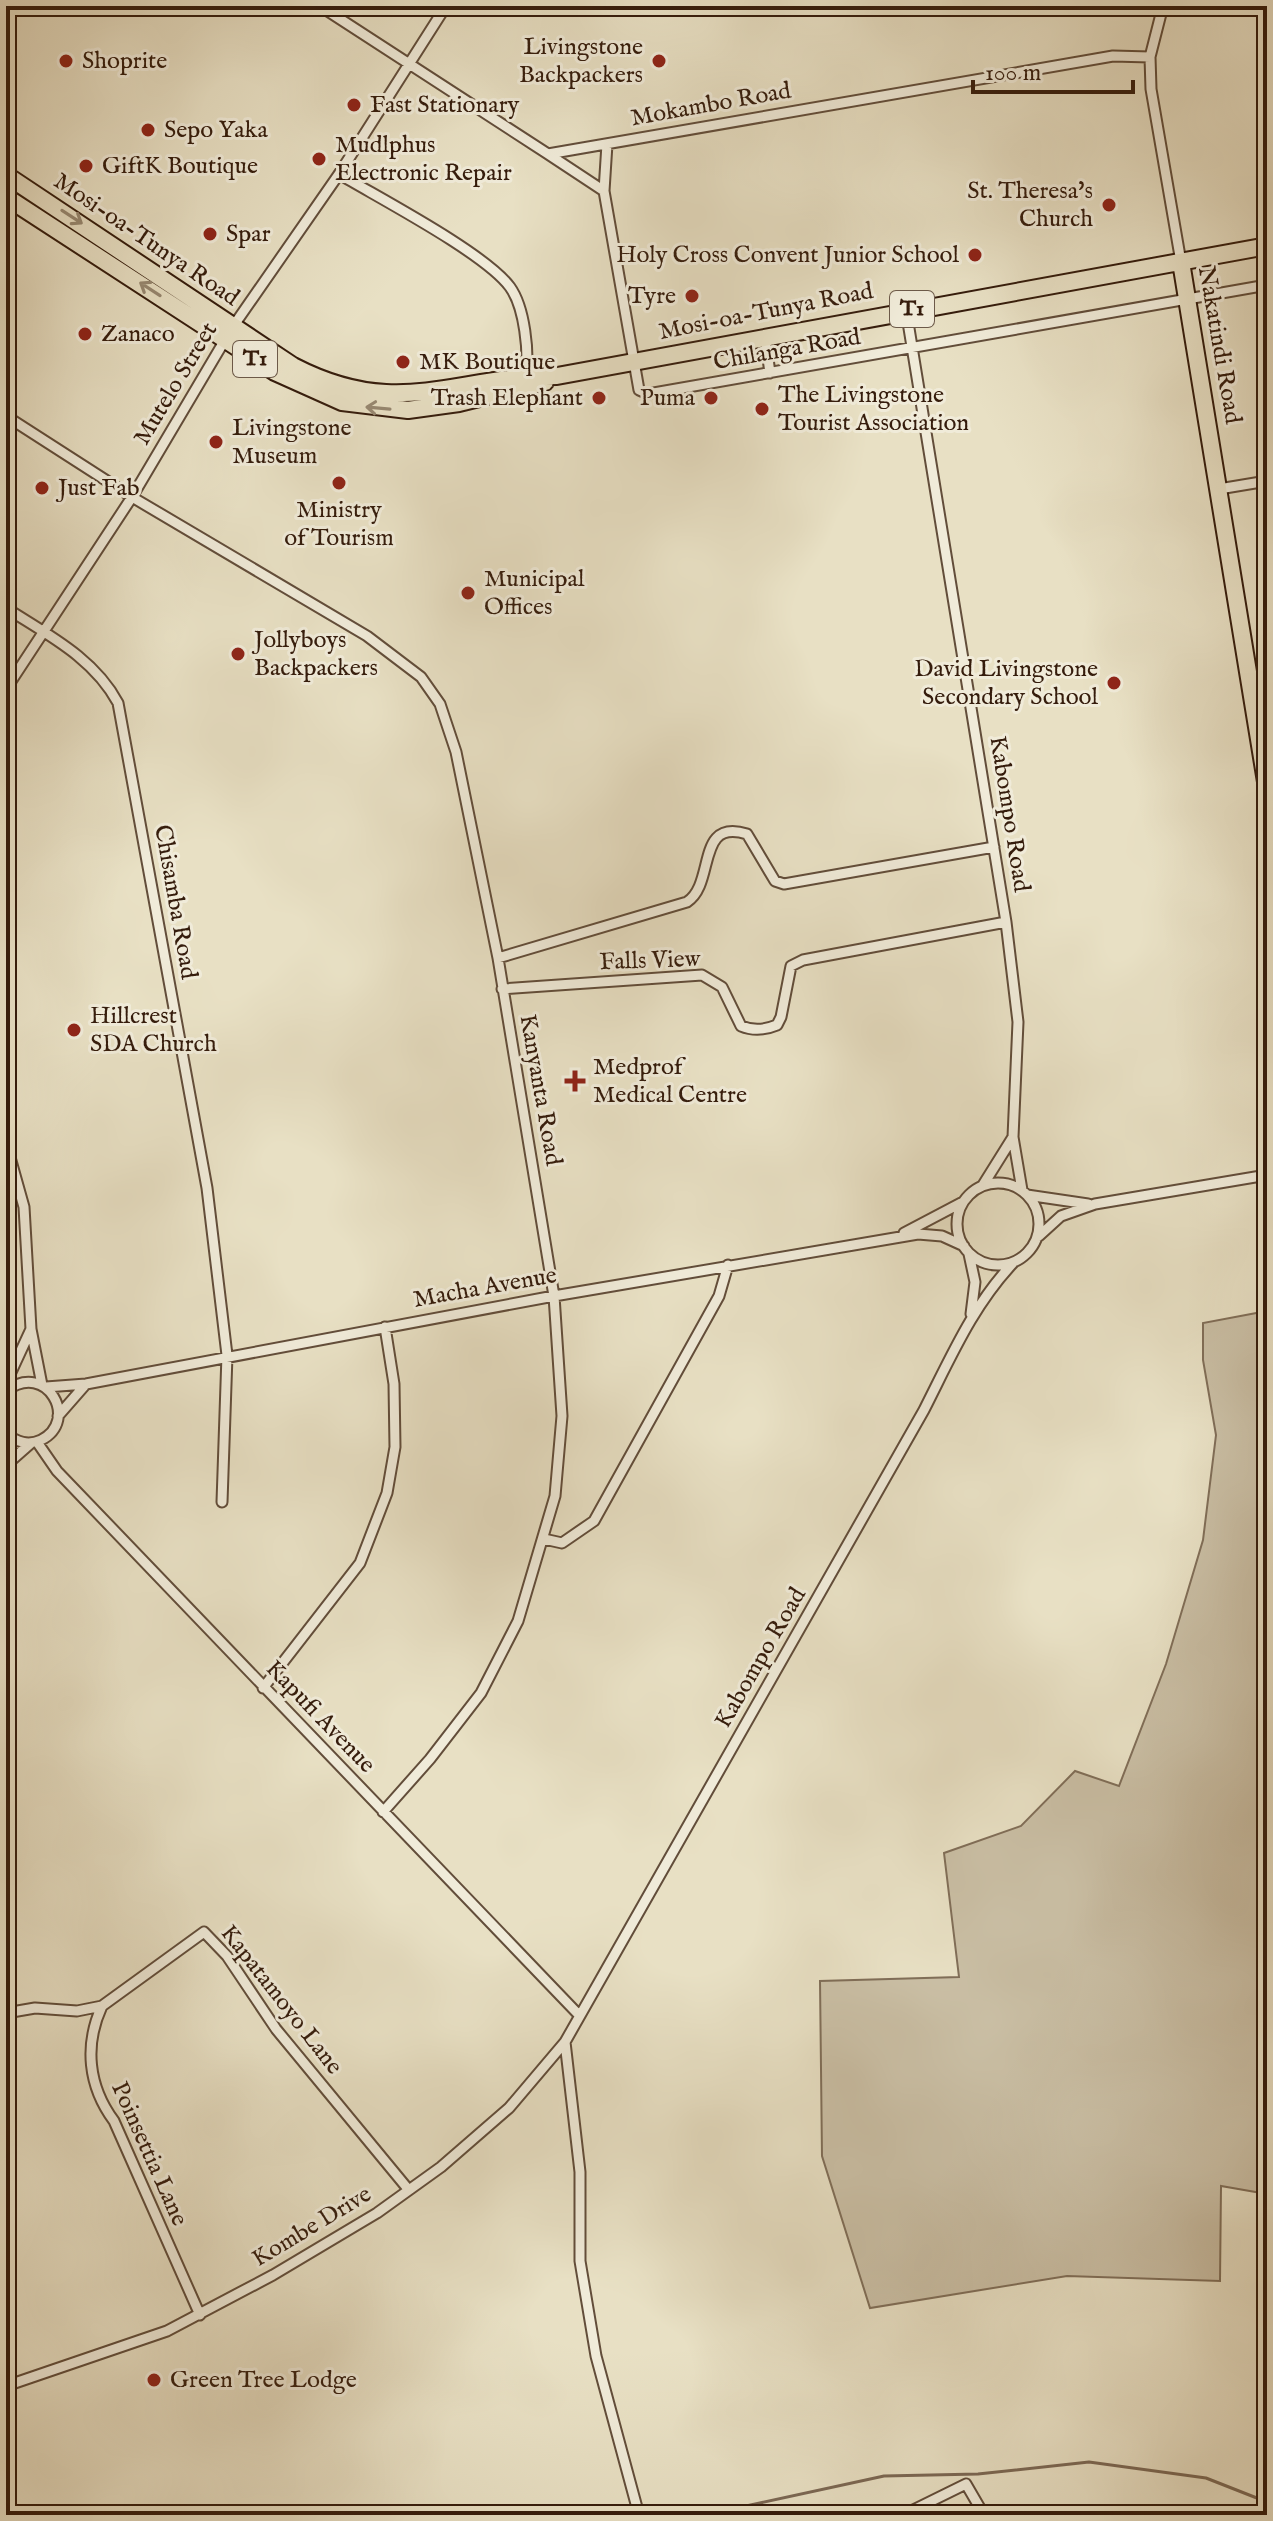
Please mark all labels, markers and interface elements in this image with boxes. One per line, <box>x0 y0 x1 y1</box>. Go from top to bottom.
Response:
place label: Livingstone Backpackers <box>519 32 643 91</box>
scale bar <box>973 44 1133 94</box>
place label: Shoprite <box>82 46 167 77</box>
marker: Shoprite <box>57 52 75 70</box>
marker: Livingstone Backpackers <box>650 52 668 70</box>
text: 100 m <box>985 58 1041 89</box>
street label: Mokambo Road <box>629 76 794 134</box>
place label: Fast Stationary <box>370 90 519 121</box>
marker: Fast Stationary <box>345 96 363 114</box>
place label: Sepo Yaka <box>164 115 268 146</box>
marker: Sepo Yaka <box>139 121 157 139</box>
place label: Mudlphus Electronic Repair <box>335 130 512 189</box>
marker: Mudlphus Electronic Repair <box>310 150 328 168</box>
place label: GiftK Boutique <box>102 151 258 182</box>
marker: GiftK Boutique <box>77 157 95 175</box>
street label: Mosi-oa-Tunya Road <box>47 166 245 314</box>
place label: St. Theresa's Church <box>967 176 1093 235</box>
marker: St. Theresa's Church <box>1100 196 1118 214</box>
one-way arrow <box>60 209 82 225</box>
place label: Spar <box>226 219 271 250</box>
marker: Spar <box>201 225 219 243</box>
place label: Holy Cross Convent Junior School <box>616 240 959 271</box>
marker: Holy Cross Convent Junior School <box>966 246 984 264</box>
street label: Nakatindi Road <box>1190 264 1248 427</box>
street label: Mosi-oa-Tunya Road <box>656 276 876 348</box>
one-way arrow <box>140 281 162 297</box>
place label: Tyre <box>628 281 676 312</box>
marker: Tyre <box>683 287 701 305</box>
road number: T1 <box>890 291 934 327</box>
street label: Mutelo Street <box>127 317 225 451</box>
place label: Zanaco <box>101 319 175 350</box>
street label: Chilanga Road <box>711 322 863 378</box>
marker: Zanaco <box>76 325 94 343</box>
road number: T1 <box>233 341 277 377</box>
place label: MK Boutique <box>419 347 555 378</box>
marker: MK Boutique <box>394 353 412 371</box>
place label: The Livingstone Tourist Association <box>778 380 969 439</box>
place label: Trash Elephant <box>431 383 583 414</box>
place label: Puma <box>640 383 696 414</box>
marker: Trash Elephant <box>590 389 608 407</box>
marker: Puma <box>702 389 720 407</box>
one-way arrow <box>365 400 392 415</box>
marker: The Livingstone Tourist Association <box>753 400 771 418</box>
place label: Livingstone Museum <box>232 413 351 472</box>
marker: Livingstone Museum <box>207 433 225 451</box>
place label: Just Fab <box>55 473 140 504</box>
marker: Ministry of Tourism <box>330 474 348 492</box>
marker: Just Fab <box>33 479 51 497</box>
place label: Ministry of Tourism <box>284 495 394 554</box>
place label: Municipal Offices <box>484 564 585 623</box>
marker: Municipal Offices <box>459 584 477 602</box>
place label: Jollyboys Backpackers <box>251 625 378 684</box>
marker: Jollyboys Backpackers <box>229 645 247 663</box>
place label: David Livingstone Secondary School <box>914 654 1098 713</box>
marker: David Livingstone Secondary School <box>1105 674 1123 692</box>
street label: Kabompo Road <box>981 734 1037 894</box>
street label: Chisamba Road <box>146 822 204 982</box>
street label: Falls View <box>599 944 702 978</box>
place label: Hillcrest SDA Church <box>90 1001 217 1060</box>
street label: Kanyanta Road <box>511 1012 569 1168</box>
marker: Hillcrest SDA Church <box>65 1021 83 1039</box>
place label: Medprof Medical Centre <box>593 1052 747 1111</box>
marker: Medprof Medical Centre <box>564 1070 586 1092</box>
street label: Macha Avenue <box>411 1260 559 1316</box>
street label: Kabompo Road <box>708 1582 814 1734</box>
street label: Kapufi Avenue <box>258 1654 382 1780</box>
street label: Kapatamoyo Lane <box>213 1919 349 2081</box>
street label: Poinsettia Lane <box>103 2077 195 2231</box>
street label: Kombe Drive <box>247 2179 377 2275</box>
place label: Green Tree Lodge <box>170 2365 357 2396</box>
marker: Green Tree Lodge <box>145 2371 163 2389</box>

